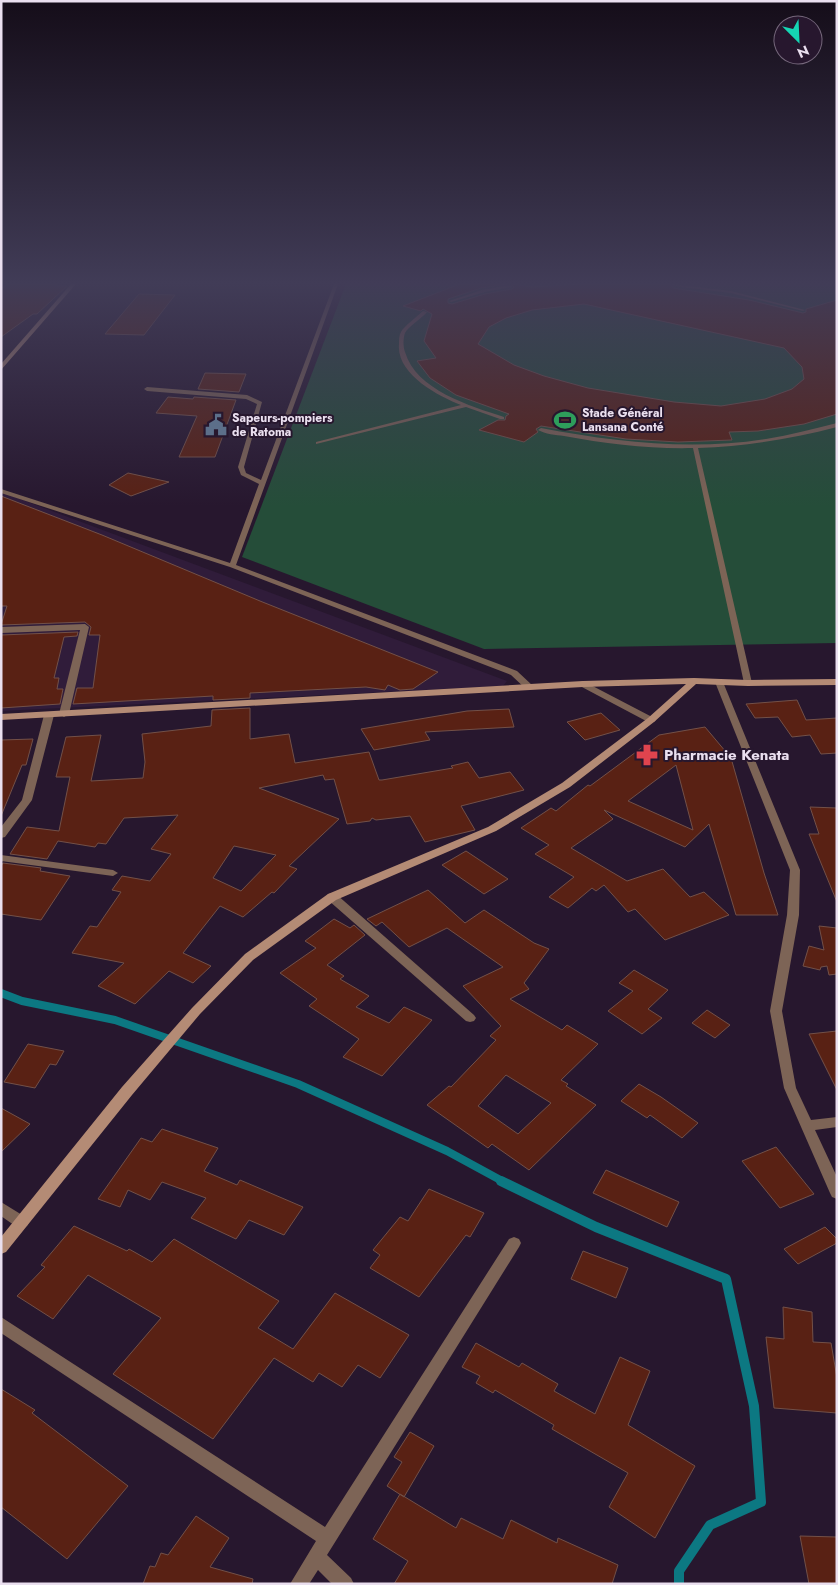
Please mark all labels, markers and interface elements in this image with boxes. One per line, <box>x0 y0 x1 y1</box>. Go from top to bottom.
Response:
north arrow <box>773 15 823 65</box>
text: N <box>794 40 812 63</box>
place label: Stade Général Lansana Conté <box>582 404 664 436</box>
sports icon: Stade Général Lansana Conté <box>552 407 578 433</box>
place label: Sapeurs-pompiers de Ratoma <box>232 409 333 441</box>
public building icon: Sapeurs-pompiers de Ratoma <box>203 412 229 438</box>
pharmacy icon: Pharmacie Kenata <box>634 742 660 768</box>
place label: Pharmacie Kenata <box>664 744 789 766</box>

